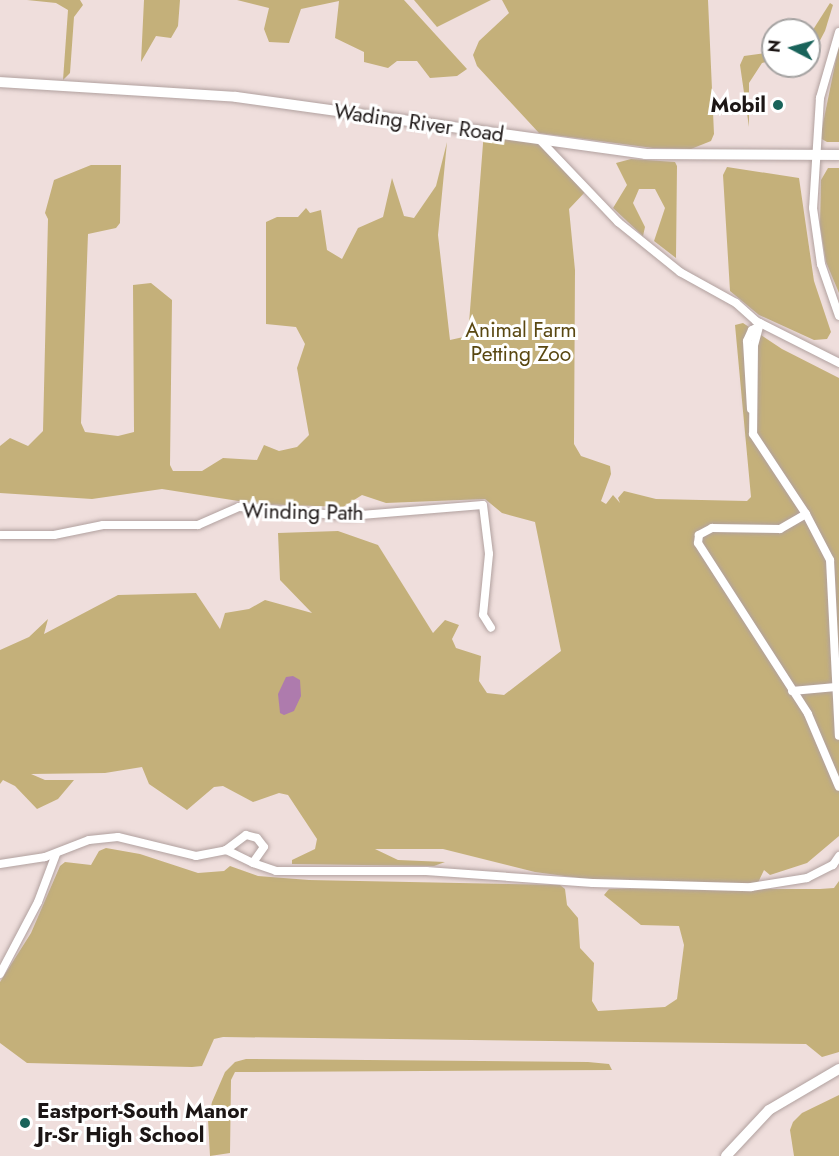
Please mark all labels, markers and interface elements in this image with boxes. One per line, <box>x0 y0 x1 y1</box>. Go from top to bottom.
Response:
north arrow <box>761 18 821 78</box>
text: N <box>762 39 787 54</box>
place label: Mobil <box>710 92 766 118</box>
marker: Mobil <box>771 98 785 112</box>
street label: Wading River Road <box>332 99 506 147</box>
park label: Animal Farm Petting Zoo <box>465 317 577 367</box>
street label: Winding Path <box>242 498 364 526</box>
place label: Eastport-South Manor Jr-Sr High School <box>37 1098 248 1148</box>
marker: Eastport-South Manor Jr-Sr High School <box>18 1116 32 1130</box>

